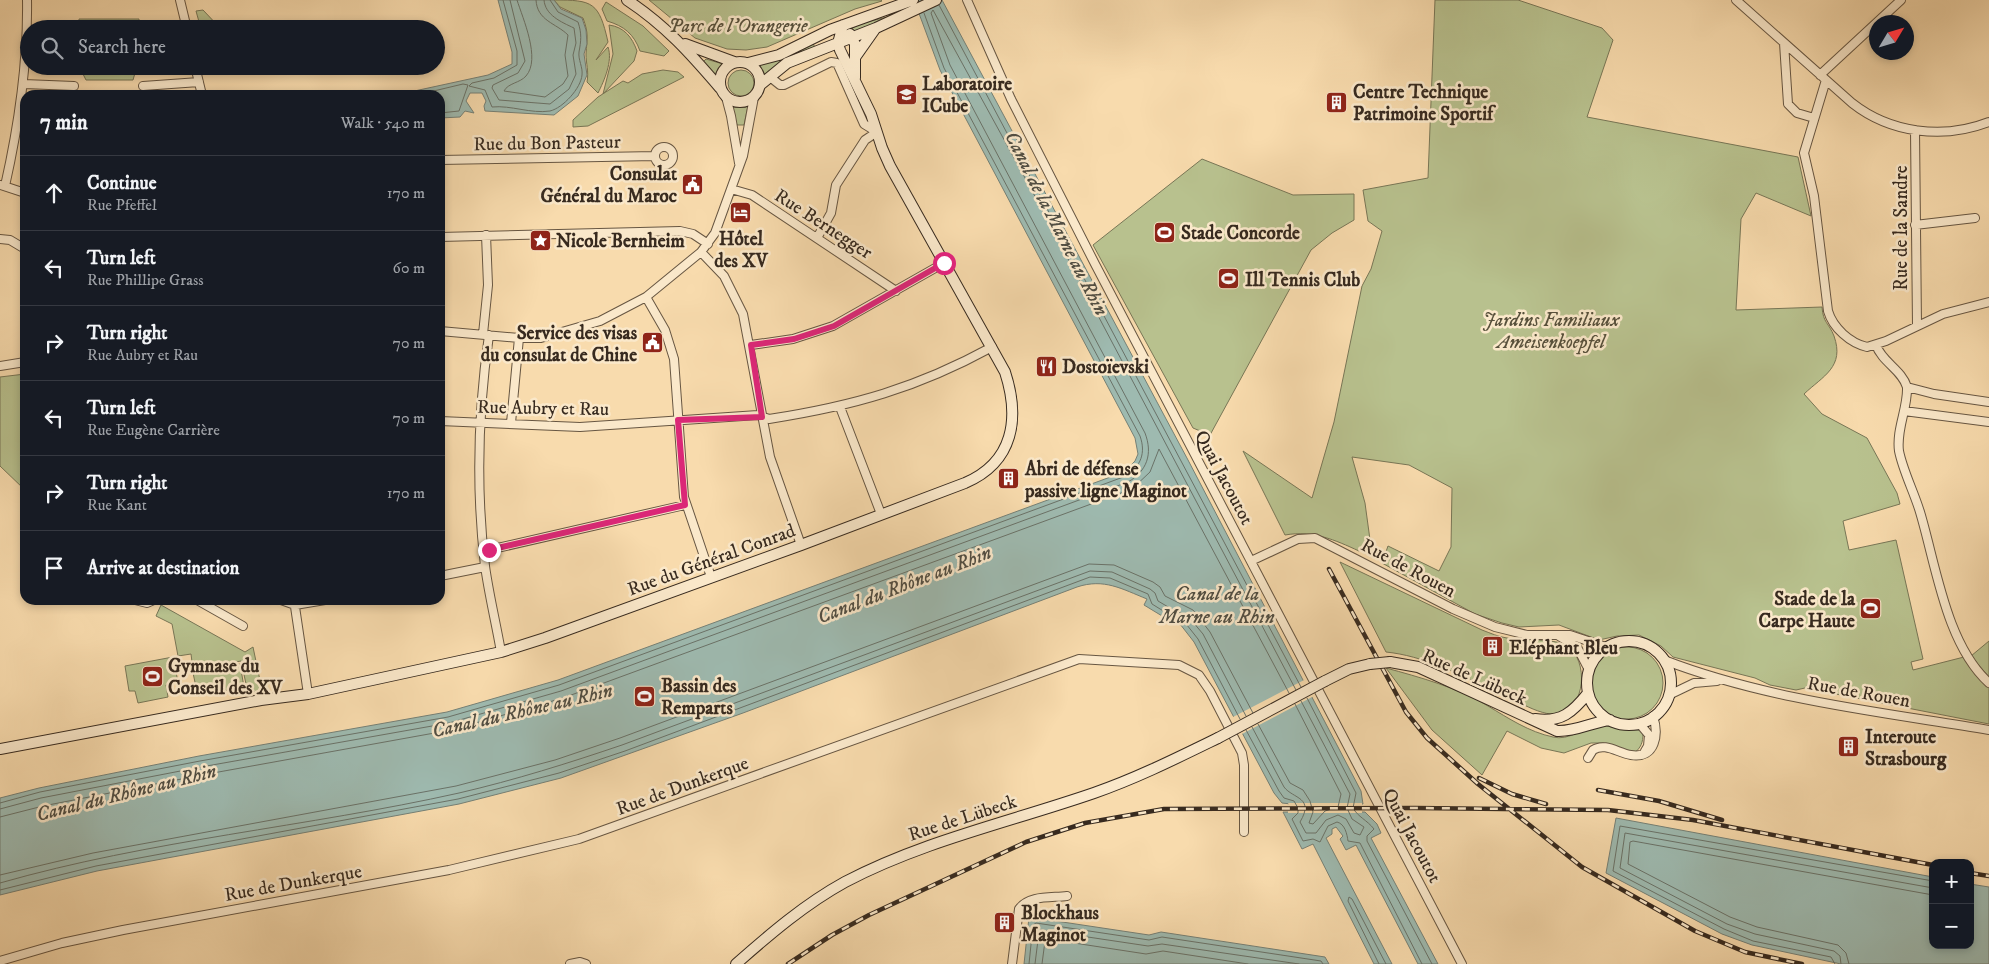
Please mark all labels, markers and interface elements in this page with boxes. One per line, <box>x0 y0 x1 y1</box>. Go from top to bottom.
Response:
park label: Parc de l'Orangerie <box>669 15 808 38</box>
north arrow <box>1869 15 1914 60</box>
search box <box>20 20 445 75</box>
icon: search <box>38 34 66 62</box>
text: Search here <box>78 36 166 59</box>
place label: Laboratoire ICube <box>922 73 1012 118</box>
place label: Centre Technique Patrimoine Sportif <box>1353 81 1497 126</box>
school or university icon: Laboratoire ICube <box>894 82 918 106</box>
building icon: Centre Technique Patrimoine Sportif <box>1325 90 1349 114</box>
text: 7 min <box>40 110 88 136</box>
text: Walk · 540 m <box>341 113 425 133</box>
water label: Canal de la Marne au Rhin <box>998 127 1113 320</box>
street label: Rue du Bon Pasteur <box>473 131 621 156</box>
place label: Consulat Général du Maroc <box>541 163 678 208</box>
street label: Rue de la Sandre <box>1890 165 1913 291</box>
text: Continue <box>87 172 157 195</box>
public building icon: Consulat Général du Maroc <box>681 172 705 196</box>
icon: ahead <box>40 179 68 207</box>
text: 170 m <box>387 183 425 203</box>
street label: Rue Bernegger <box>770 184 876 264</box>
text: Rue Pfeffel <box>87 195 157 215</box>
hotel icon: Hôtel des XV <box>729 200 753 224</box>
sports icon: Stade Concorde <box>1153 220 1177 244</box>
place label: Stade Concorde <box>1181 222 1300 245</box>
place icon: Nicole Bernheim <box>528 228 552 252</box>
place label: Hôtel des XV <box>714 228 769 273</box>
place label: Nicole Bernheim <box>556 230 685 253</box>
text: Turn left <box>87 247 156 270</box>
route start <box>933 252 956 275</box>
icon: left <box>40 254 68 282</box>
text: 60 m <box>393 258 425 278</box>
sports icon: Ill Tennis Club <box>1217 267 1241 291</box>
place label: Ill Tennis Club <box>1245 269 1360 292</box>
text: Rue Phillipe Grass <box>87 270 204 290</box>
park label: Jardins Familiaux Ameisenkoepfel <box>1483 309 1621 355</box>
text: Turn right <box>87 322 167 345</box>
place label: Service des visas du consulat de Chine <box>481 322 638 367</box>
icon: right <box>40 329 68 357</box>
public building icon: Service des visas du consulat de Chine <box>641 331 665 355</box>
text: 70 m <box>393 333 425 353</box>
text: Rue Aubry et Rau <box>87 345 198 365</box>
restaurant icon: Dostoïevski <box>1034 354 1058 378</box>
place label: Dostoïevski <box>1062 356 1149 379</box>
street label: Rue Aubry et Rau <box>477 396 609 421</box>
text: Turn left <box>87 397 156 420</box>
icon: left <box>40 404 68 432</box>
text: 70 m <box>393 408 425 428</box>
text: Rue Eugène Carrière <box>87 420 220 440</box>
street label: Quai Jacoutot <box>1189 427 1258 529</box>
place label: Abri de défense passive ligne Maginot <box>1024 458 1188 503</box>
building icon: Abri de défense passive ligne Maginot <box>997 467 1021 491</box>
text: Turn right <box>87 472 167 495</box>
icon: right <box>40 479 68 507</box>
text: 170 m <box>387 483 425 503</box>
text: Rue Kant <box>87 495 147 515</box>
street label: Rue du Général Conrad <box>625 519 799 601</box>
street label: Rue de Rouen <box>1357 534 1460 603</box>
route end <box>478 539 501 562</box>
water label: Canal du Rhône au Rhin <box>814 541 995 630</box>
icon: arrive <box>40 554 68 582</box>
text: Arrive at destination <box>87 557 239 580</box>
water label: Canal de la Marne au Rhin <box>1157 582 1275 630</box>
place label: Stade de la Carpe Haute <box>1759 588 1856 633</box>
sports icon: Stade de la Carpe Haute <box>1859 597 1883 621</box>
building icon: Eléphant Bleu <box>1481 635 1505 659</box>
place label: Eléphant Bleu <box>1509 637 1618 660</box>
street label: Rue de Lübeck <box>1418 644 1531 711</box>
place label: Gymnase du Conseil des XV <box>168 655 283 700</box>
sports icon: Gymnase du Conseil des XV <box>140 664 164 688</box>
street label: Rue de Rouen <box>1806 672 1912 713</box>
place label: Bassin des Remparts <box>661 675 737 720</box>
water label: Canal du Rhône au Rhin <box>429 678 615 744</box>
sports icon: Bassin des Remparts <box>633 684 657 708</box>
place label: Interoute Strasbourg <box>1865 726 1947 771</box>
building icon: Interoute Strasbourg <box>1837 735 1861 759</box>
street label: Rue de Dunkerque <box>613 752 752 822</box>
water label: Canal du Rhône au Rhin <box>34 759 219 828</box>
street label: Quai Jacoutot <box>1377 785 1446 887</box>
street label: Rue de Lübeck <box>905 790 1020 847</box>
map controls <box>1929 859 1974 949</box>
button: + <box>1929 859 1974 904</box>
street label: Rue de Dunkerque <box>223 860 364 908</box>
place label: Blockhaus Maginot <box>1021 902 1100 947</box>
button: − <box>1929 904 1974 949</box>
building icon: Blockhaus Maginot <box>993 911 1017 935</box>

